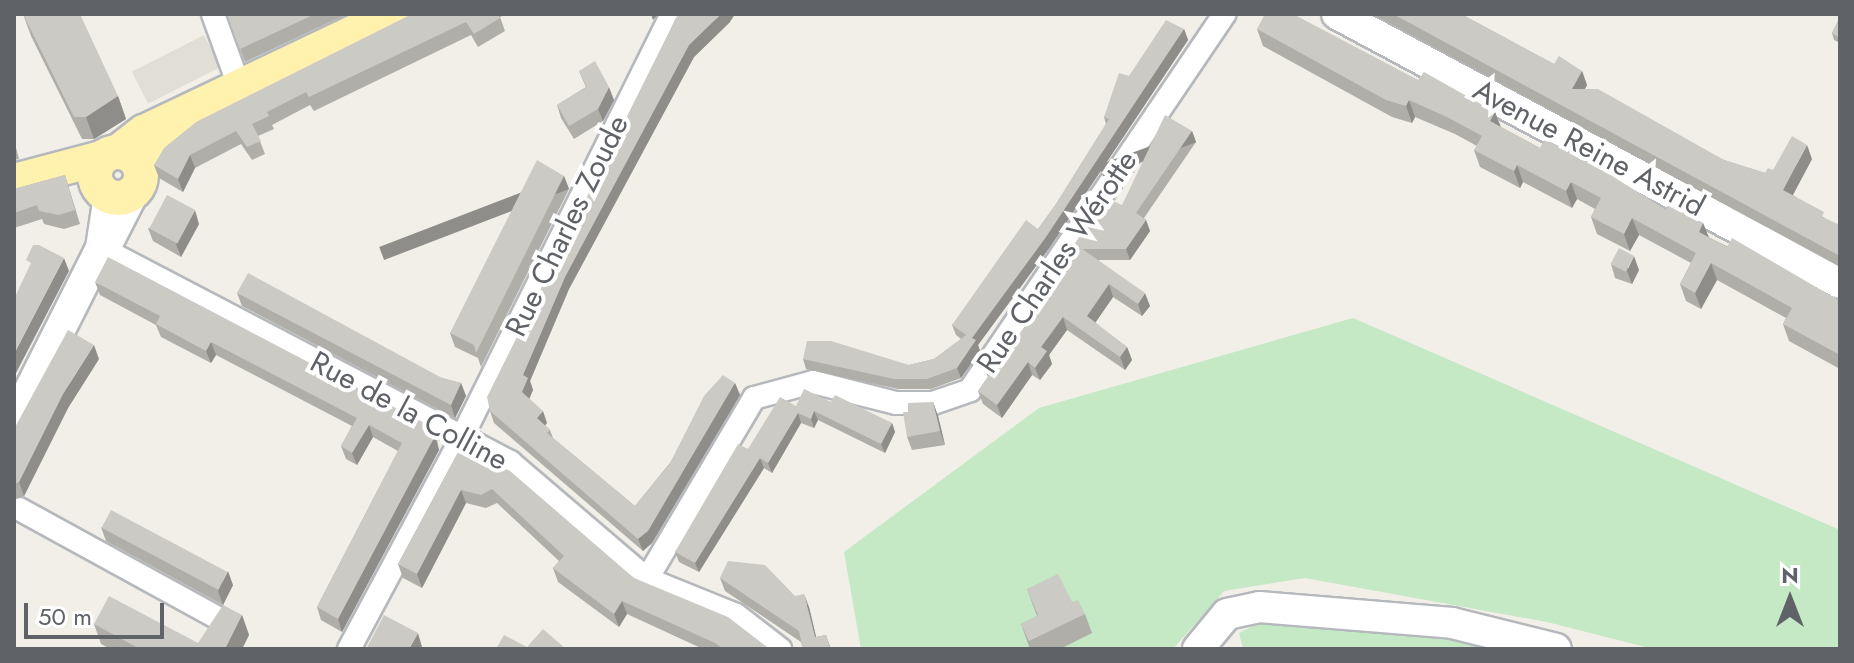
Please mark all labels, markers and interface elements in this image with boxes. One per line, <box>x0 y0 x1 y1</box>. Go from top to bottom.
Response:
street label: Avenue Reine Astrid <box>1467 72 1711 224</box>
street label: Rue Charles Zoude <box>498 110 636 342</box>
street label: Rue Charles Wérotte <box>969 144 1145 380</box>
street label: Rue de la Colline <box>304 344 514 478</box>
north arrow <box>1750 559 1830 639</box>
text: N <box>1781 559 1799 591</box>
scale bar <box>28 587 168 637</box>
text: 50 m <box>38 599 92 634</box>

